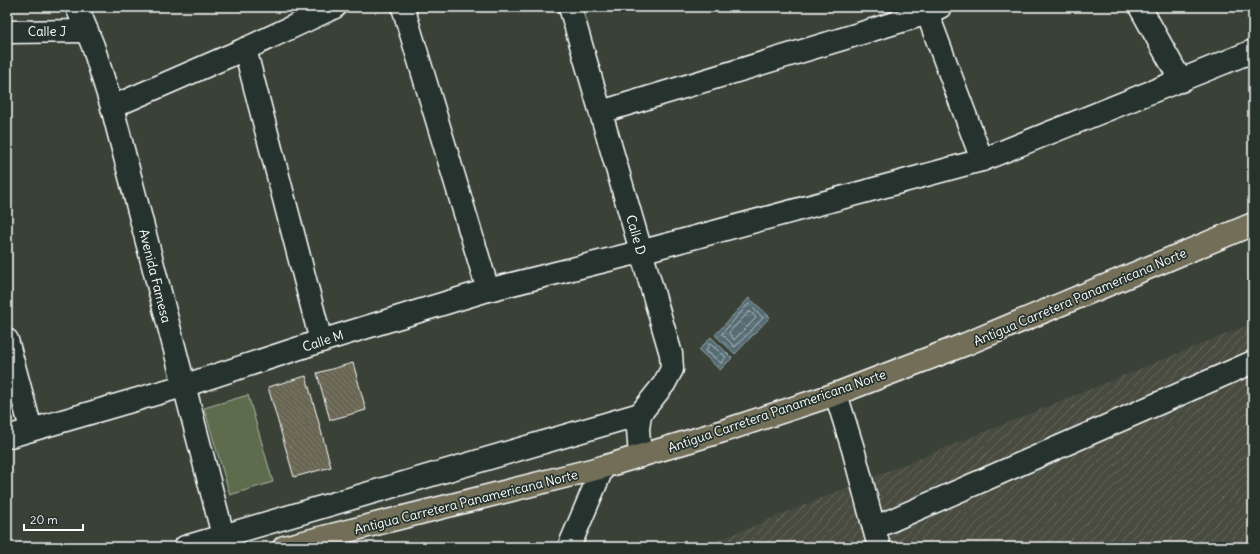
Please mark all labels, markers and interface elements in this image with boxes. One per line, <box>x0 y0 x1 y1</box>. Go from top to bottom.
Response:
street label: Calle J <box>28 23 66 40</box>
street label: Calle D <box>622 213 650 257</box>
street label: Avenida Famesa <box>135 227 175 325</box>
street label: Antigua Carretera Panamericana Norte <box>971 244 1189 350</box>
street label: Calle M <box>300 326 346 356</box>
street label: Antigua Carretera Panamericana Norte <box>666 366 888 456</box>
street label: Antigua Carretera Panamericana Norte <box>353 466 579 538</box>
scale bar <box>24 506 83 532</box>
text: 20 m <box>30 512 58 527</box>

